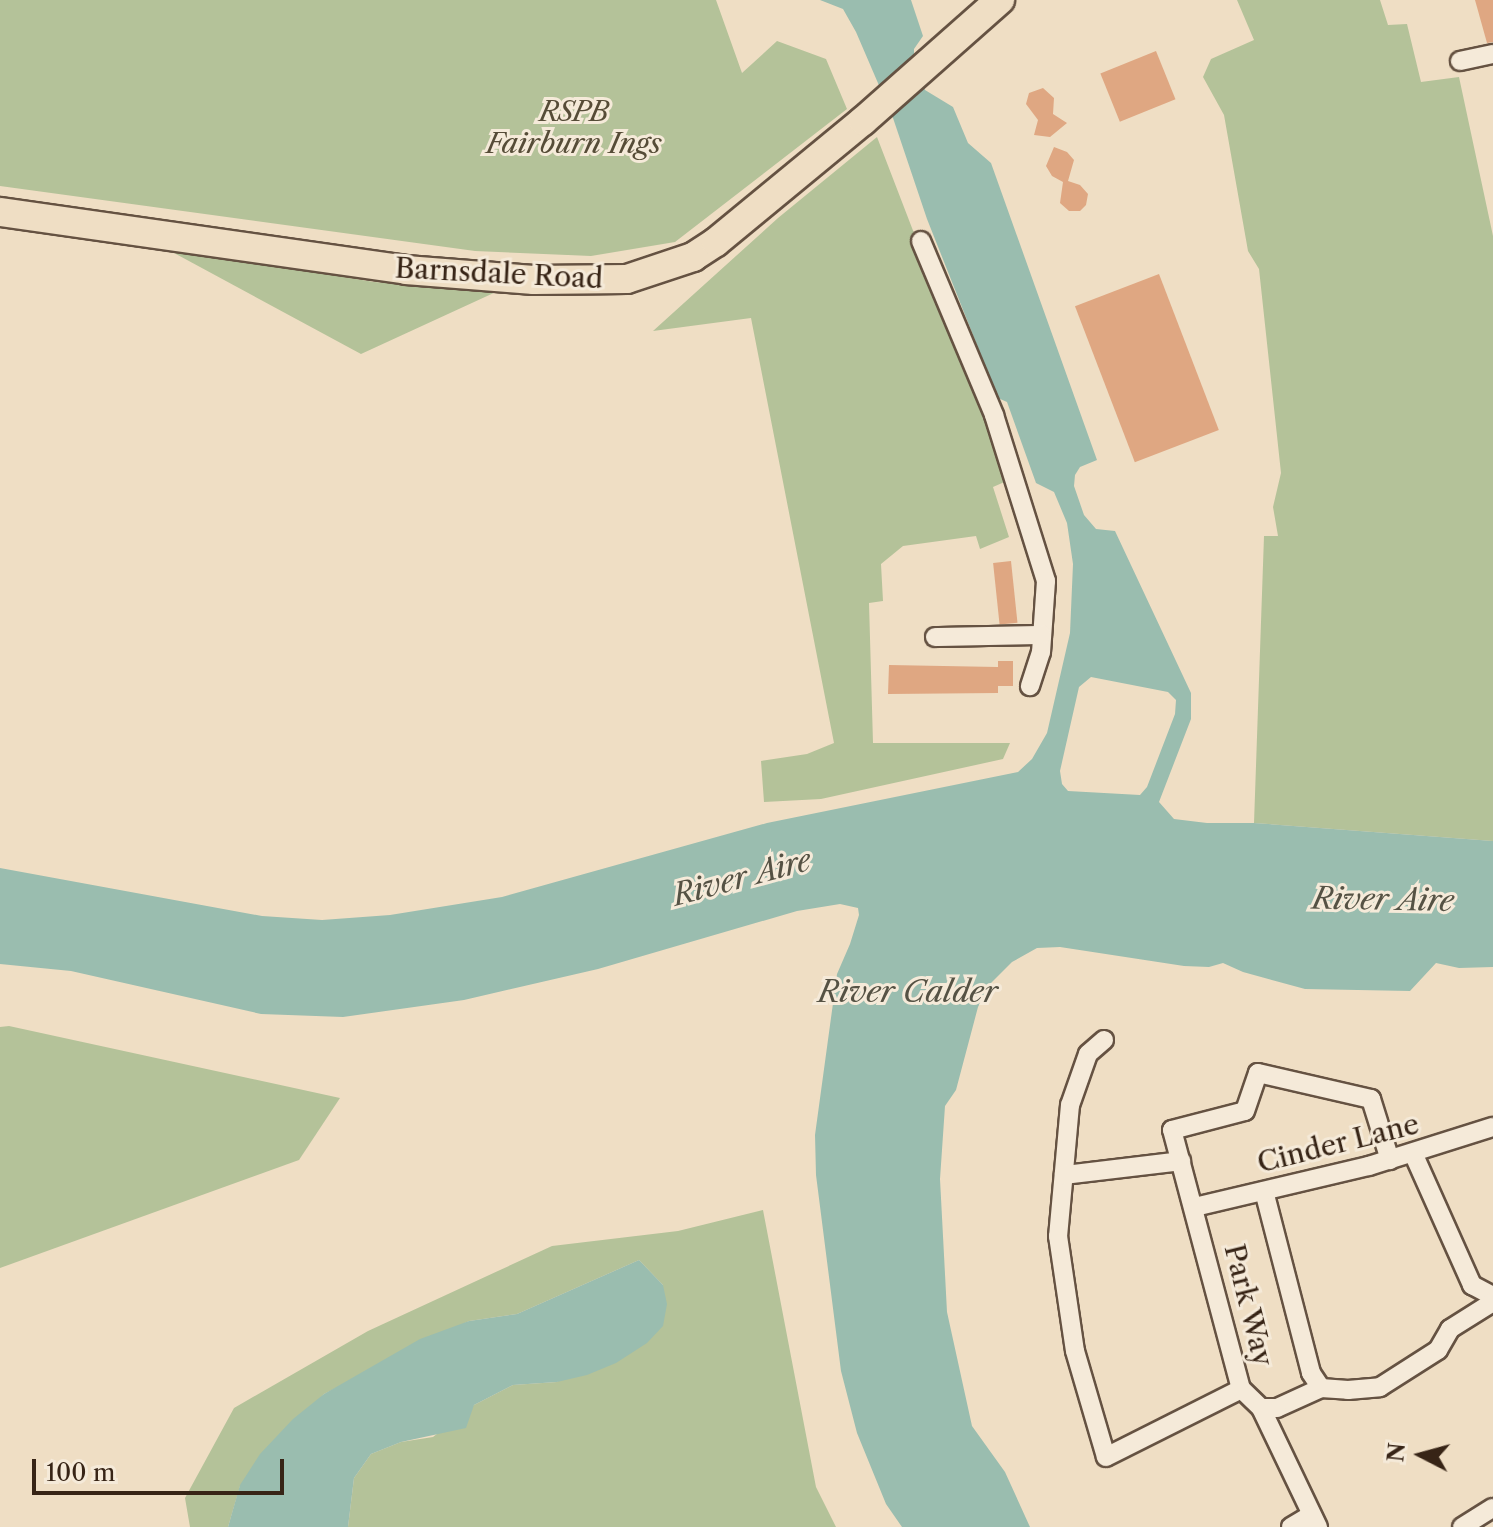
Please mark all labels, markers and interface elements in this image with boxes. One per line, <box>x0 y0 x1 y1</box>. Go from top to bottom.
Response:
park label: RSPB Fairburn Ings <box>486 94 662 160</box>
street label: Barnsdale Road <box>394 251 604 295</box>
water label: River Aire <box>669 842 815 914</box>
water label: River Aire <box>1312 881 1454 919</box>
water label: River Calder <box>818 974 998 1010</box>
street label: Cinder Lane <box>1253 1107 1423 1179</box>
street label: Park Way <box>1217 1240 1281 1370</box>
north arrow <box>1381 1415 1461 1495</box>
text: N <box>1382 1442 1411 1463</box>
scale bar <box>36 1443 288 1493</box>
text: 100 m <box>46 1458 115 1487</box>

